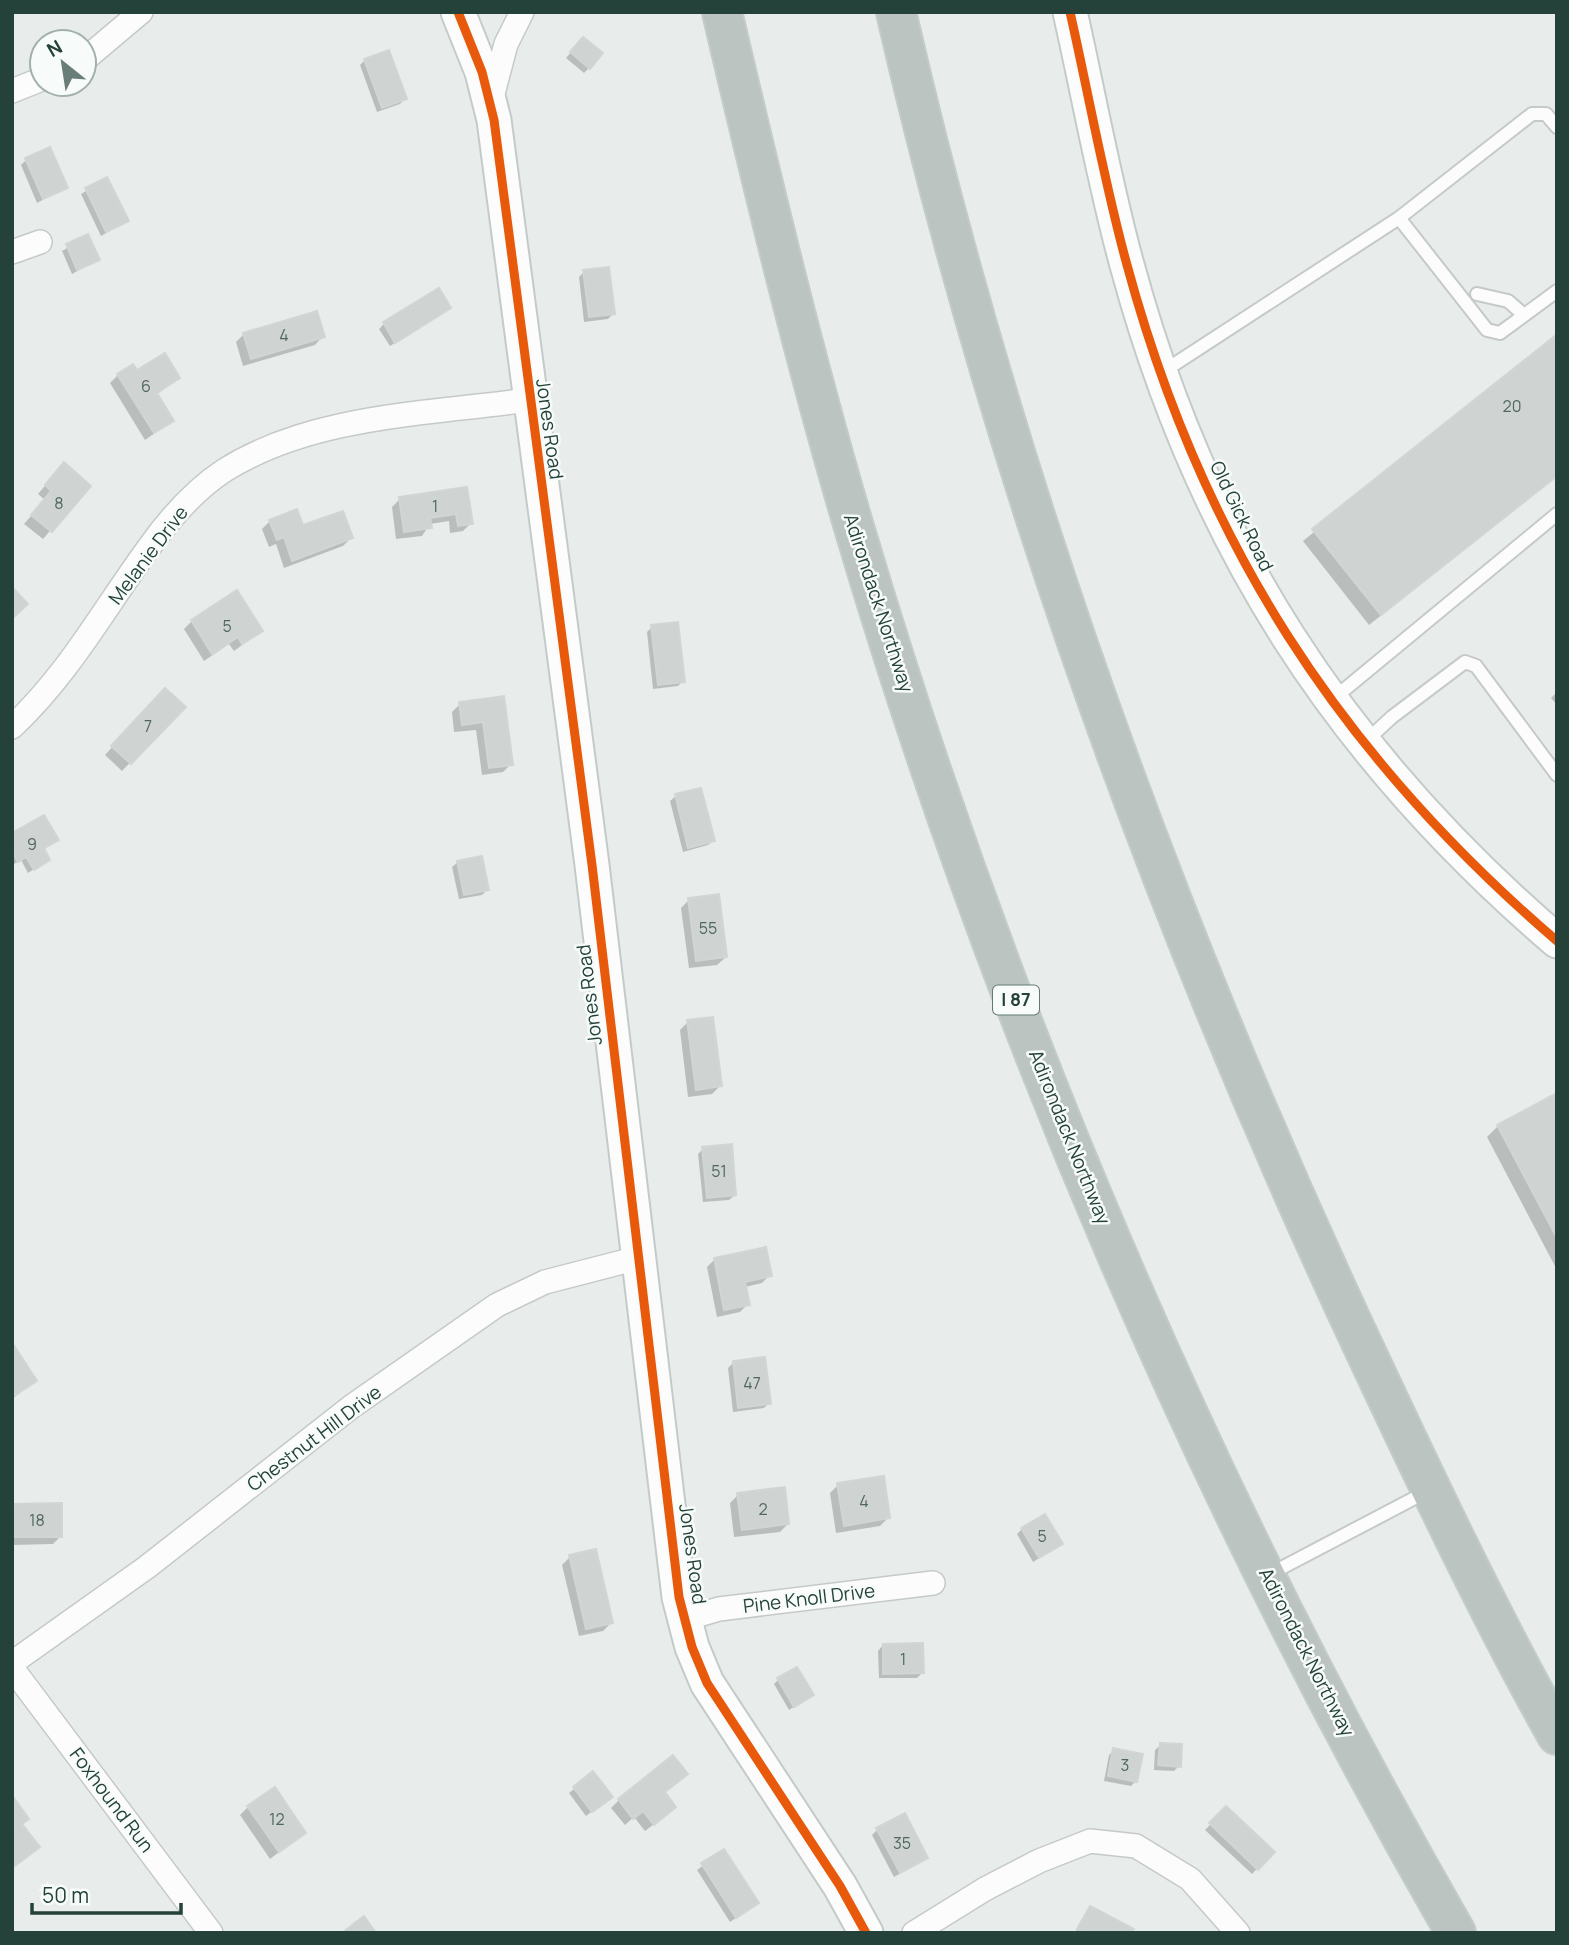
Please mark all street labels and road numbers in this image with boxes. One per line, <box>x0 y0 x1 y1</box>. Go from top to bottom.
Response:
street label: Jones Road <box>530 377 570 481</box>
street label: Old Gick Road <box>1204 456 1280 576</box>
street label: Melanie Drive <box>102 500 194 610</box>
street label: Adirondack Northway <box>838 510 920 696</box>
street label: Jones Road <box>570 943 608 1047</box>
road number: I 87 <box>993 986 1039 1015</box>
street label: Adirondack Northway <box>1023 1046 1117 1228</box>
street label: Chestnut Hill Drive <box>241 1379 387 1497</box>
street label: Jones Road <box>673 1502 713 1606</box>
street label: Adirondack Northway <box>1253 1563 1361 1741</box>
street label: Pine Knoll Drive <box>741 1577 877 1619</box>
street label: Foxhound Run <box>64 1742 160 1858</box>

